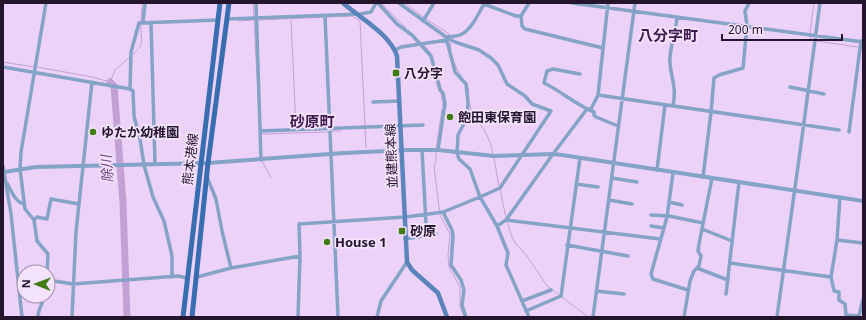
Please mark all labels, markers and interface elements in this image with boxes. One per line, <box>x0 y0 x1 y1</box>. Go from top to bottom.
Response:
scale bar <box>722 16 842 42</box>
text: 200 m <box>728 21 763 38</box>
district label: 八分字町 <box>638 25 698 45</box>
place label: 八分字 <box>404 64 443 82</box>
marker: 八分字 <box>391 68 401 78</box>
place label: 飽田東保育園 <box>458 108 536 126</box>
district label: 砂原町 <box>289 111 335 131</box>
marker: 飽田東保育園 <box>445 112 455 122</box>
place label: ゆたか幼稚園 <box>101 123 179 141</box>
street label: 並建熊本線 <box>381 123 401 189</box>
marker: ゆたか幼稚園 <box>88 127 98 137</box>
street label: 熊本港線 <box>178 132 202 186</box>
water label: 除川 <box>96 152 117 184</box>
place label: 砂原 <box>410 222 436 240</box>
marker: 砂原 <box>397 226 407 236</box>
place label: House 1 <box>335 233 387 251</box>
marker: House 1 <box>322 237 332 247</box>
north arrow <box>16 264 56 304</box>
text: N <box>18 279 33 288</box>

